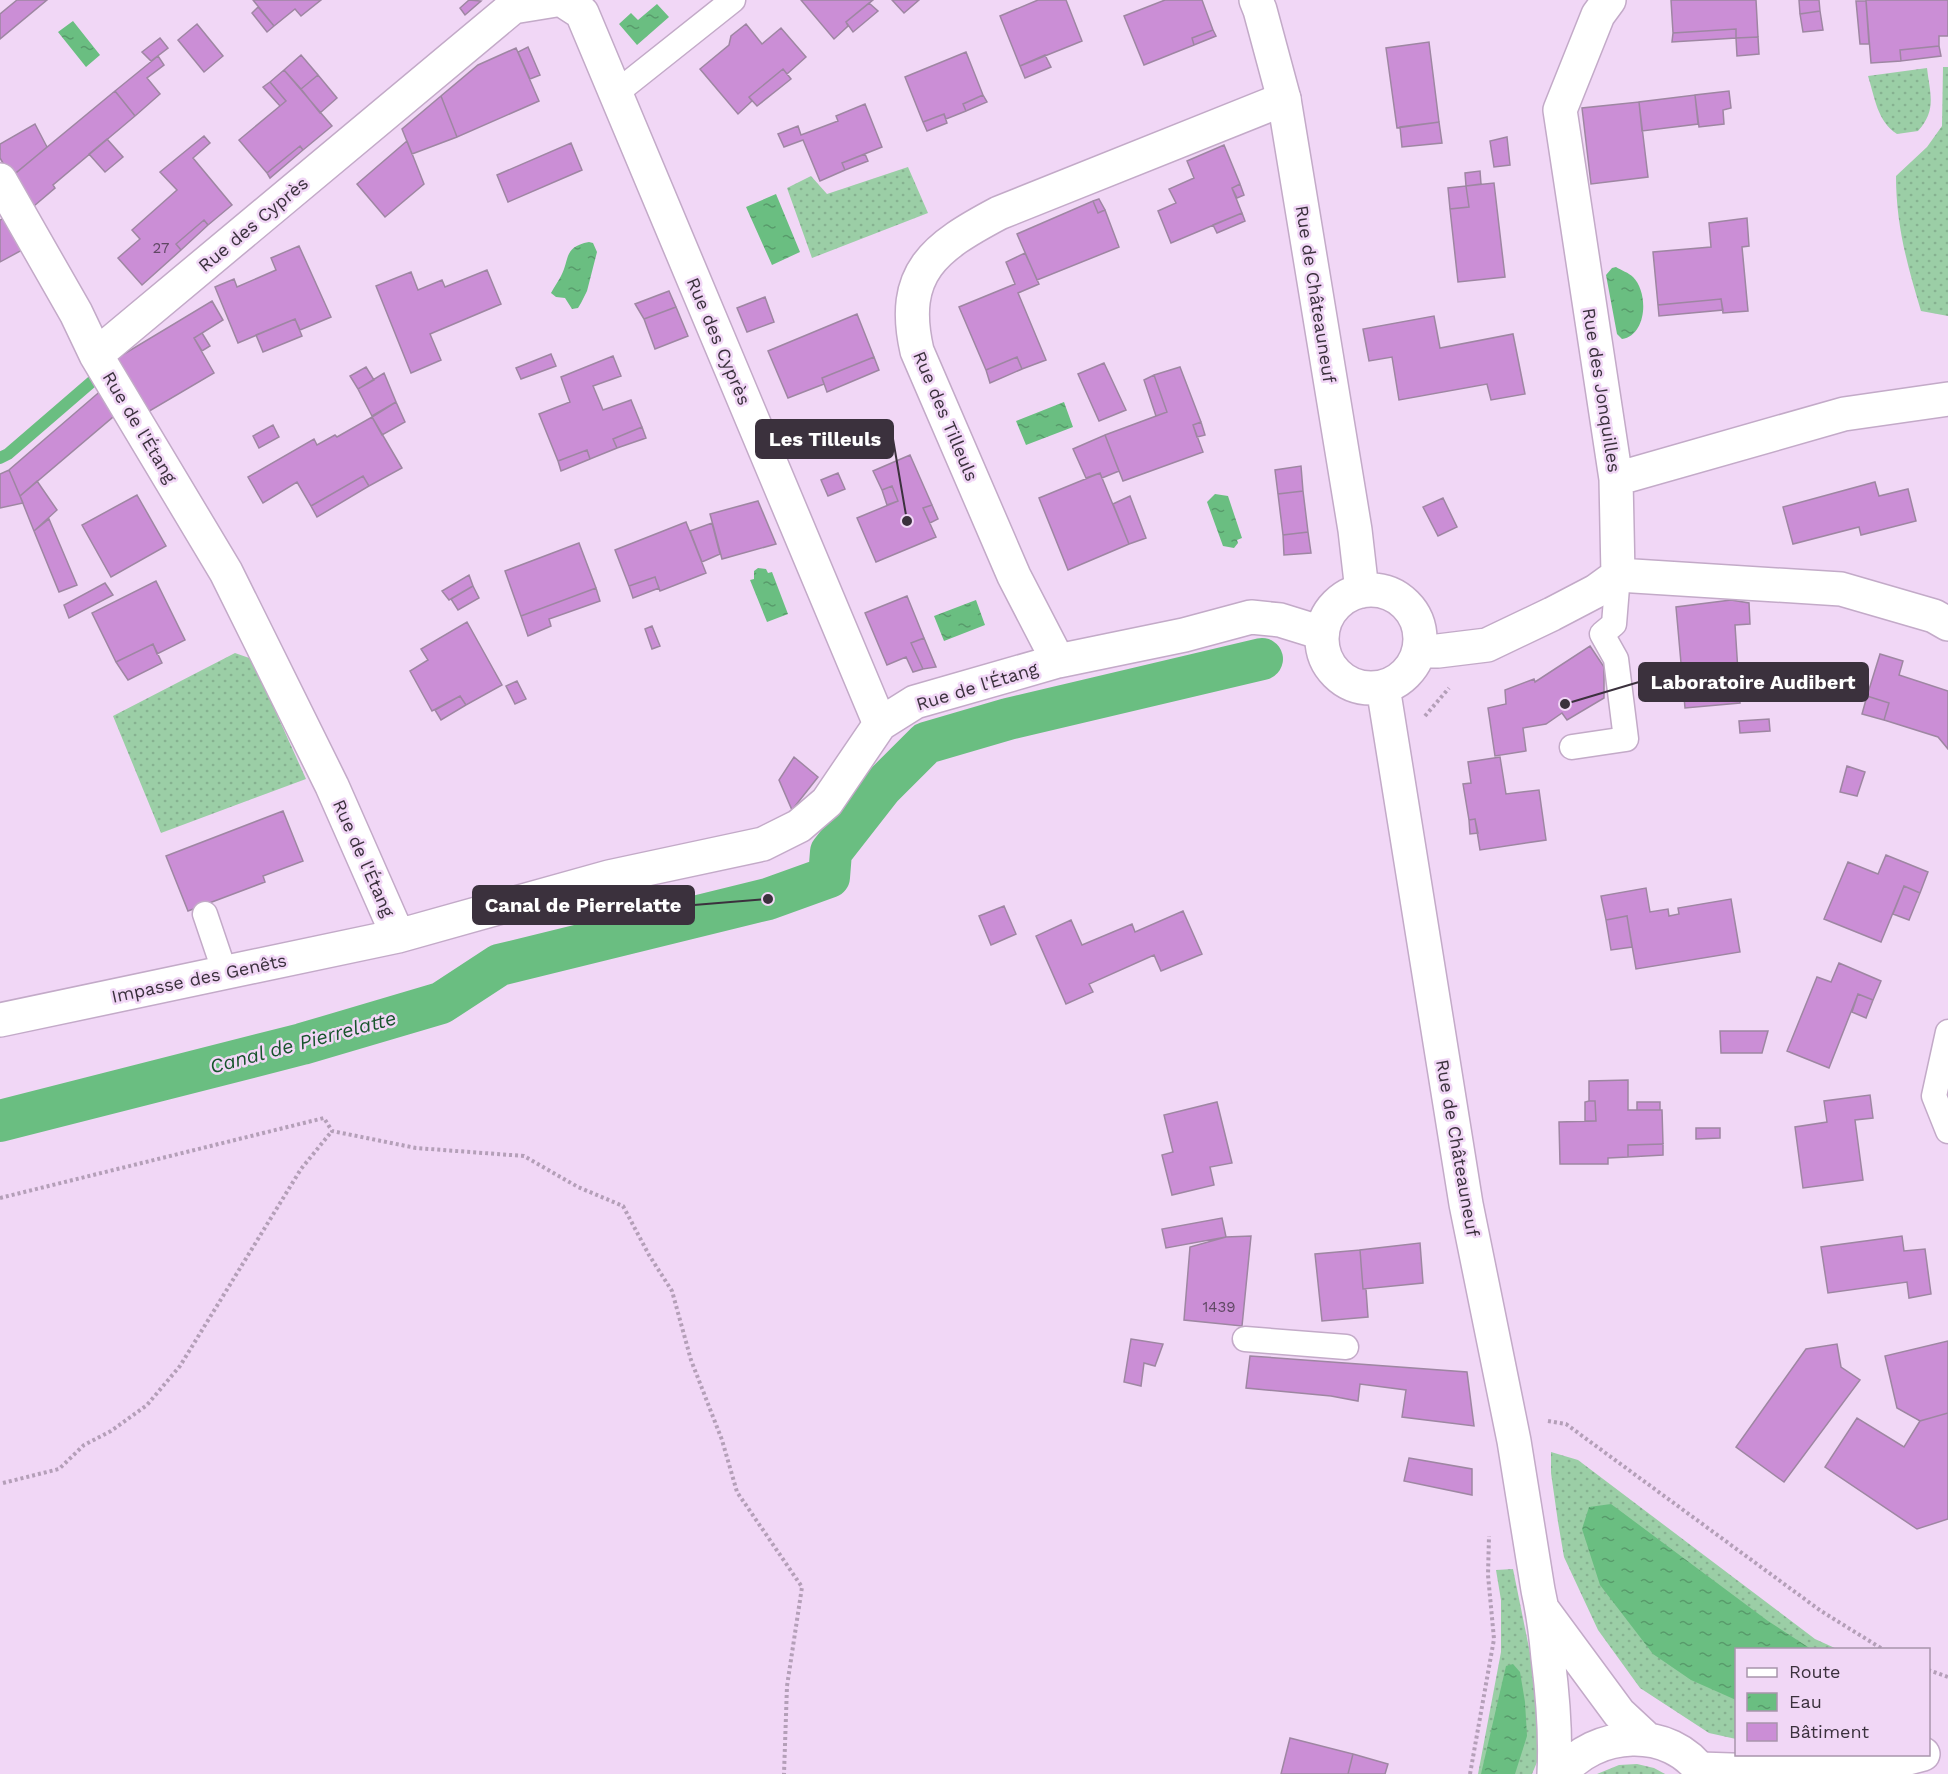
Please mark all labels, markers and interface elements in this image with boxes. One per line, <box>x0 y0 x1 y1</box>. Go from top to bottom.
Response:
street label: Rue des Cyprès <box>194 172 312 276</box>
street label: Rue de Châteauneuf <box>1292 204 1340 384</box>
house number: 27 <box>153 239 169 257</box>
street label: Rue des Cyprès <box>683 274 755 408</box>
street label: Rue des Jonquilles <box>1579 306 1625 474</box>
street label: Rue des Tilleuls <box>909 348 983 484</box>
street label: Rue de l'Étang <box>99 368 182 487</box>
callout: Les Tilleuls <box>756 420 893 458</box>
text: Les Tilleuls <box>769 427 882 451</box>
street label: Rue de l'Étang <box>914 657 1041 714</box>
callout: Laboratoire Audibert <box>1639 663 1868 701</box>
text: Laboratoire Audibert <box>1650 670 1856 694</box>
street label: Rue de l'Étang <box>329 796 399 920</box>
callout: Canal de Pierrelatte <box>473 886 694 924</box>
text: Canal de Pierrelatte <box>485 893 681 917</box>
street label: Impasse des Genêts <box>110 949 288 1007</box>
water label: Canal de Pierrelatte <box>207 1006 399 1078</box>
street label: Rue de Châteauneuf <box>1432 1058 1484 1238</box>
house number: 1439 <box>1202 1298 1236 1316</box>
legend <box>1735 1648 1930 1756</box>
text: Route <box>1789 1661 1841 1682</box>
text: Eau <box>1789 1691 1822 1712</box>
text: Bâtiment <box>1789 1721 1869 1742</box>

